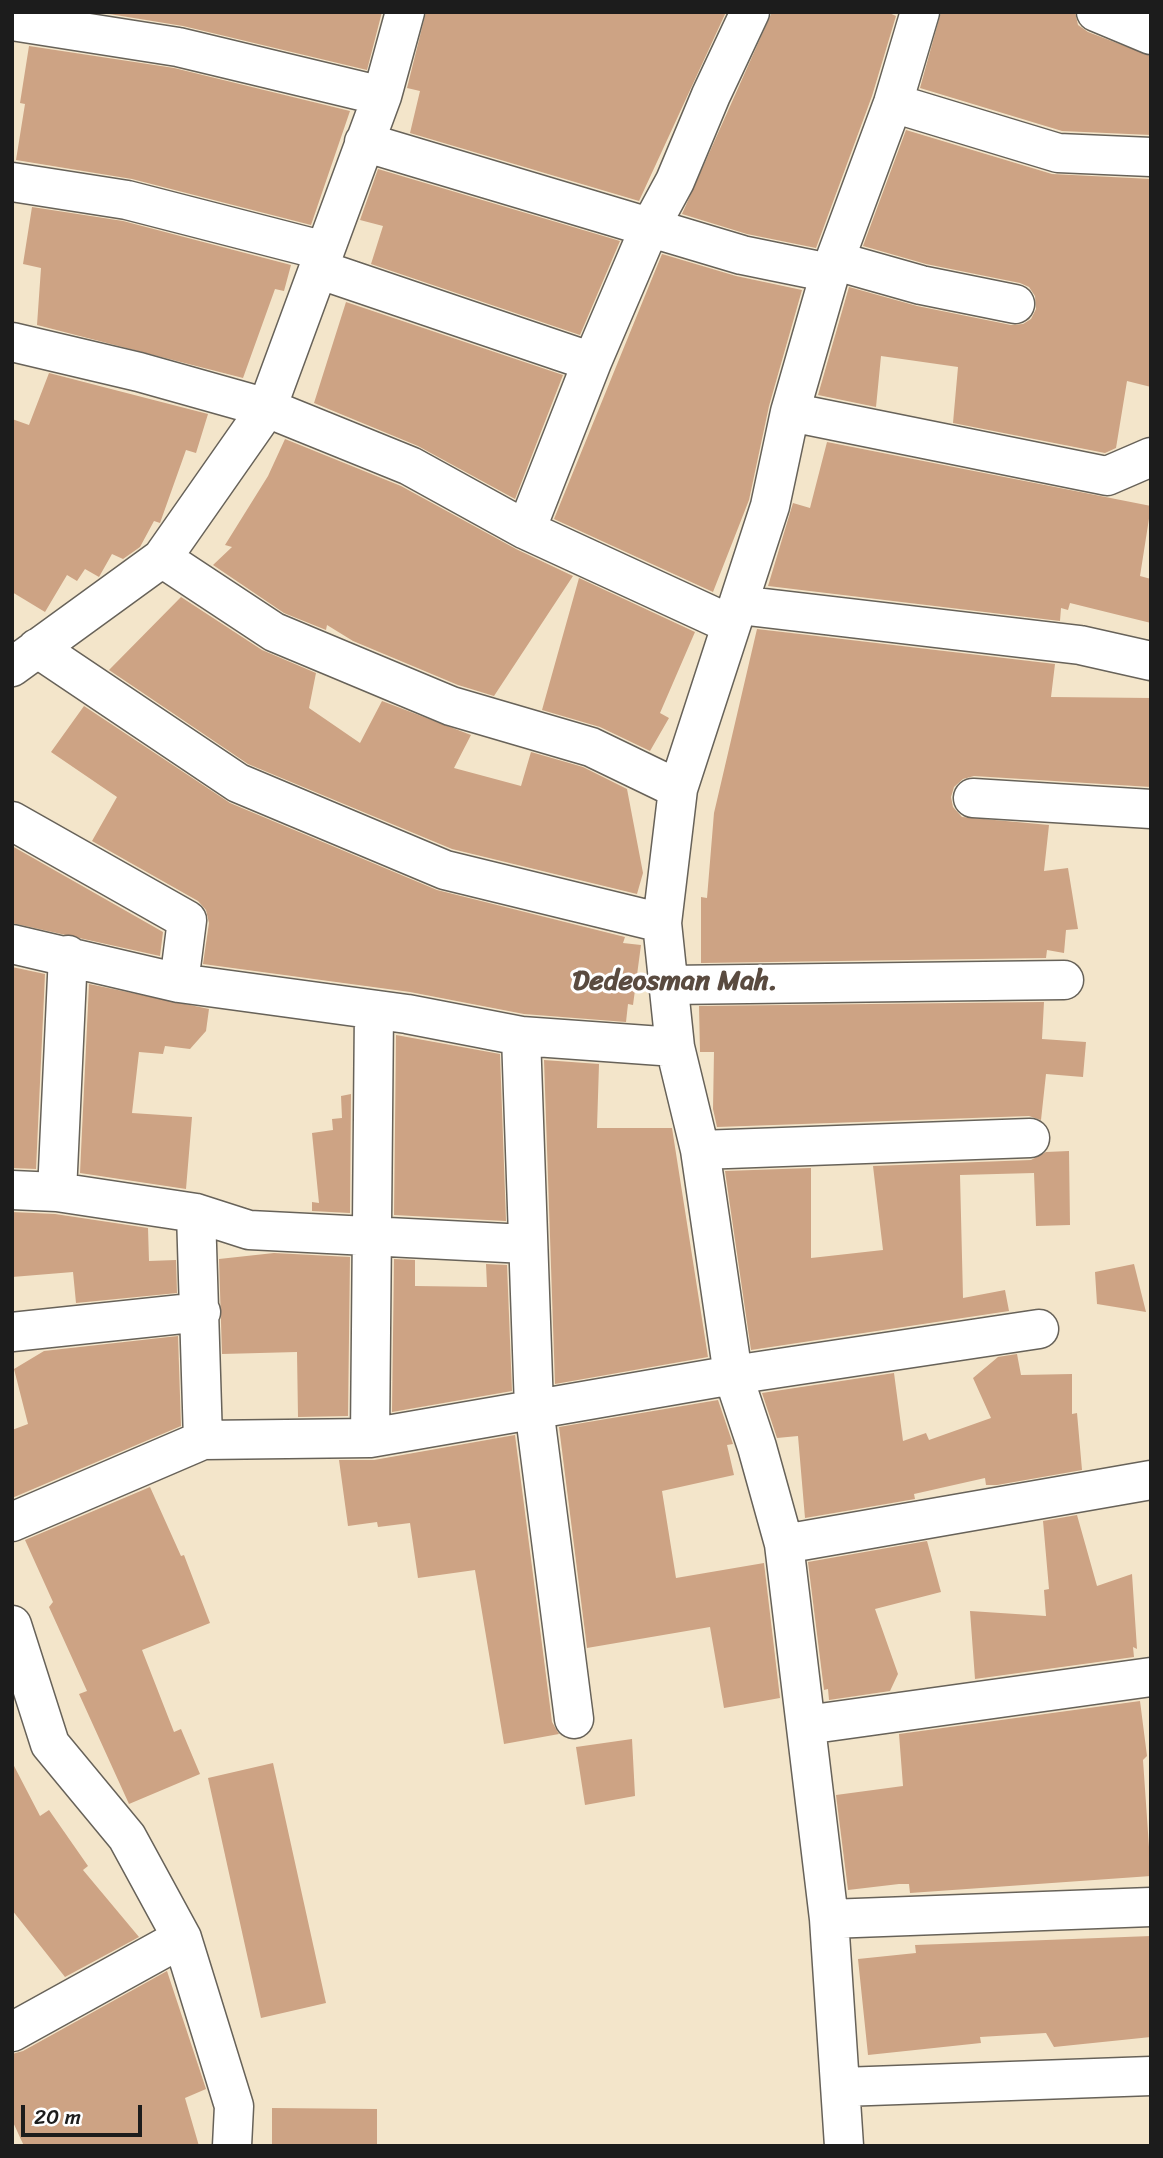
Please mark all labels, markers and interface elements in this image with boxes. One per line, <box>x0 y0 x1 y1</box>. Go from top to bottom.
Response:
district label: Dedeosman Mah. <box>573 965 777 999</box>
scale bar <box>24 2092 145 2136</box>
text: 20 m <box>34 2098 81 2136</box>

